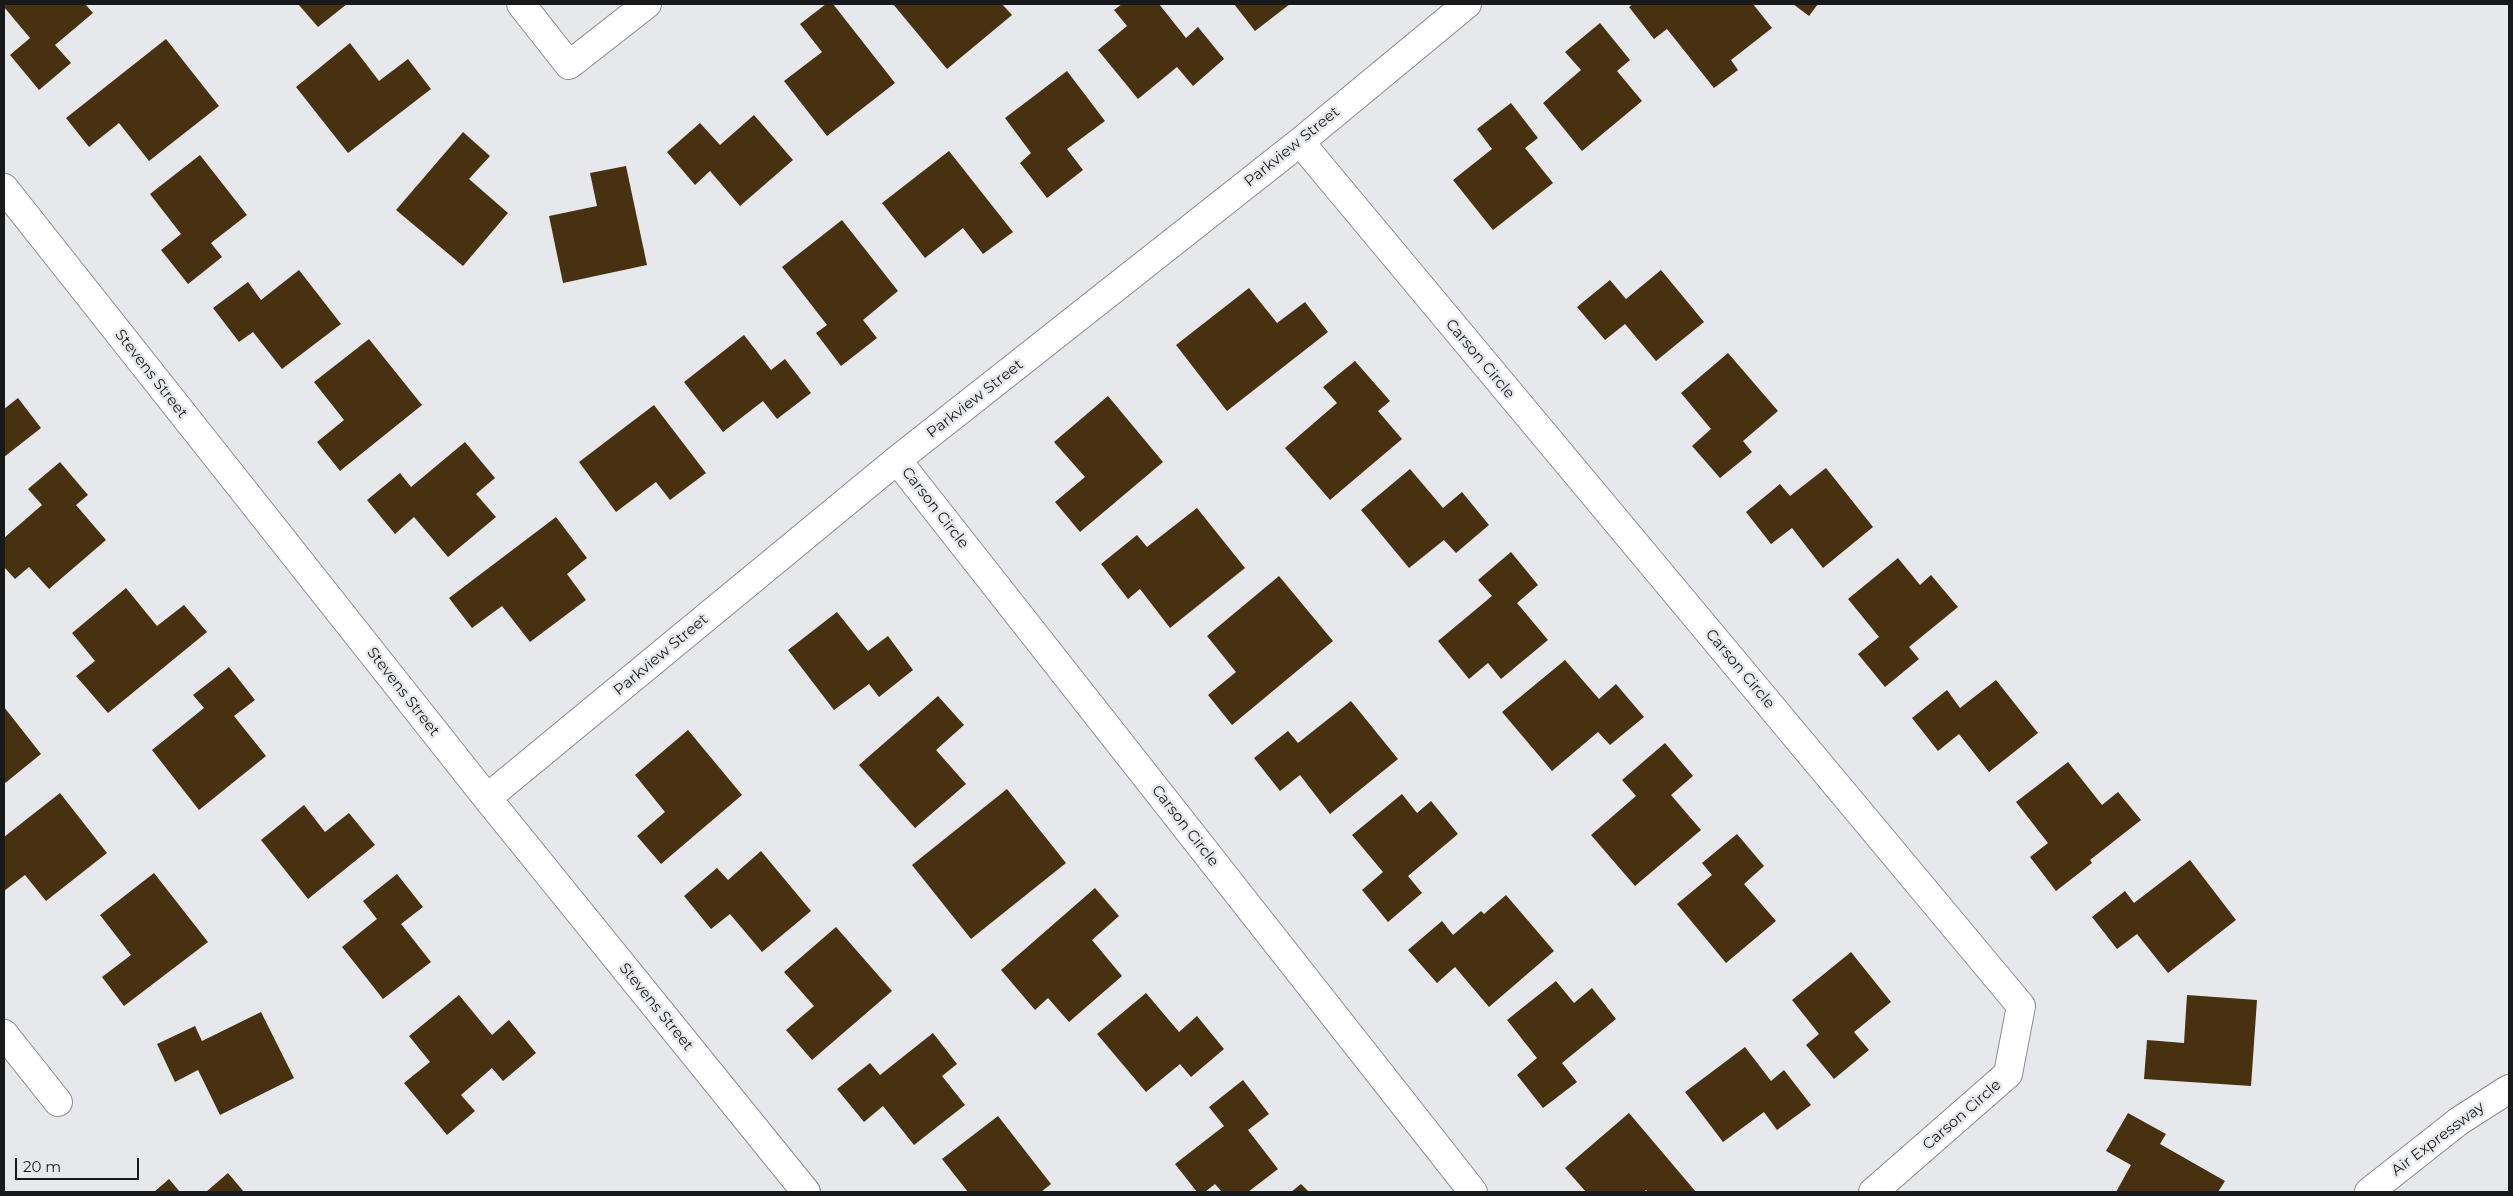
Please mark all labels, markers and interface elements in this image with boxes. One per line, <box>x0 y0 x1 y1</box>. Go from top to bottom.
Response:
street label: Parkview Street <box>1241 103 1343 191</box>
street label: Carson Circle <box>1442 316 1518 402</box>
street label: Stevens Street <box>111 326 191 422</box>
street label: Parkview Street <box>923 356 1027 442</box>
street label: Carson Circle <box>898 464 972 552</box>
street label: Parkview Street <box>610 610 712 700</box>
street label: Carson Circle <box>1702 626 1778 712</box>
street label: Stevens Street <box>363 644 443 740</box>
street label: Carson Circle <box>1148 782 1222 870</box>
street label: Stevens Street <box>615 960 697 1054</box>
street label: Carson Circle <box>1919 1076 2005 1154</box>
street label: Air Expressway <box>2388 1098 2488 1180</box>
scale bar <box>18 1148 141 1180</box>
text: 20 m <box>23 1157 61 1176</box>

